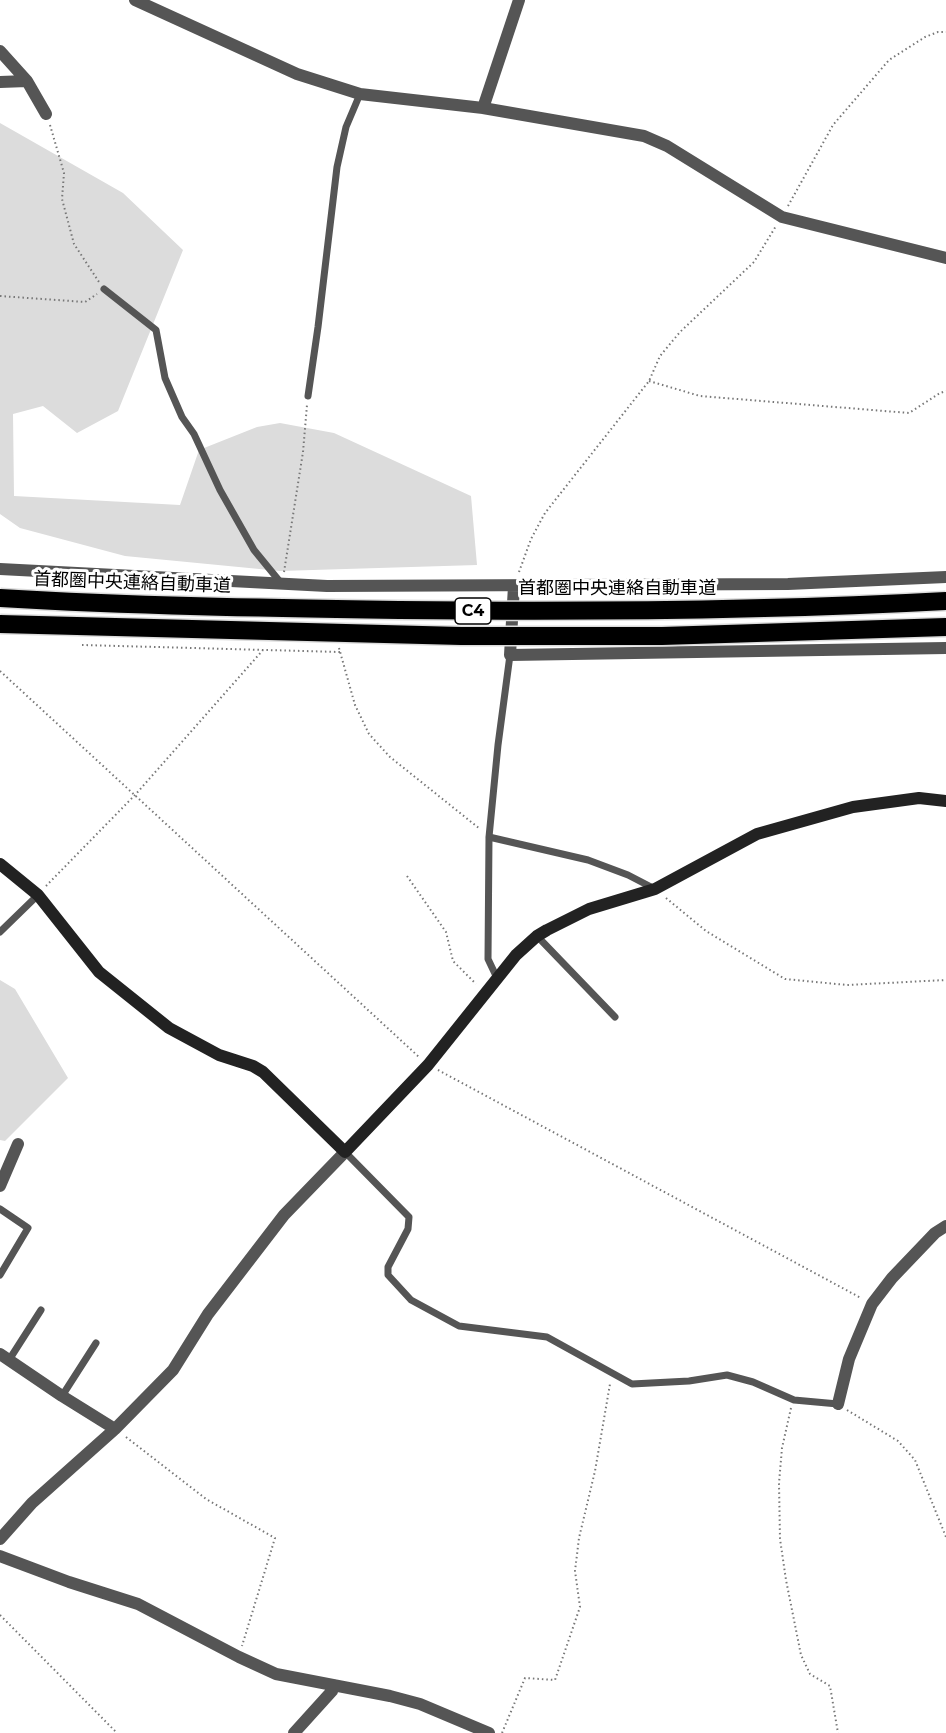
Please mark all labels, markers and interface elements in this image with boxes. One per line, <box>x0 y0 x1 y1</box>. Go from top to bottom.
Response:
street label: 首都圏中央連絡自動車道 <box>33 569 231 597</box>
street label: 首都圏中央連絡自動車道 <box>518 578 716 600</box>
road number: C4 <box>455 598 491 624</box>

